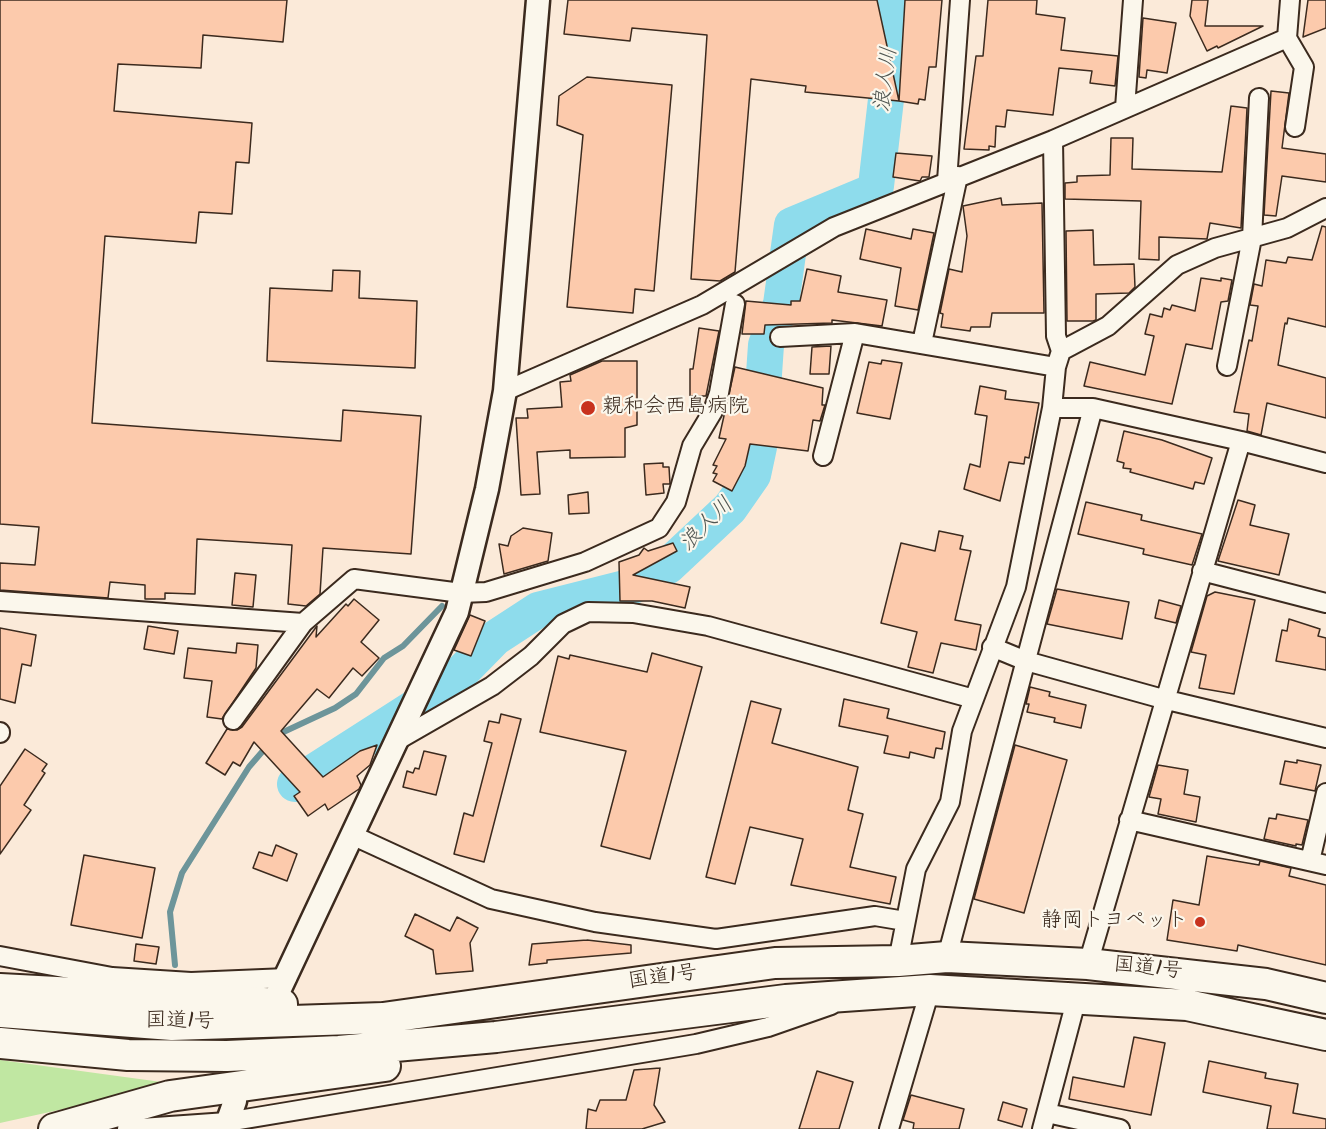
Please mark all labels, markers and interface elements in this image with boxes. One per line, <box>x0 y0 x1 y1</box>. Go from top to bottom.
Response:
water label: 浪人川 <box>871 46 905 114</box>
place label: 親和会西島病院 <box>602 395 749 421</box>
marker: 親和会西島病院 <box>579 399 597 417</box>
water label: 浪人川 <box>675 493 741 559</box>
place label: 静岡トヨペット <box>1041 909 1188 935</box>
marker: 静岡トヨペット <box>1193 915 1207 929</box>
street label: 国道1号 <box>1112 954 1184 986</box>
street label: 国道1号 <box>627 962 699 996</box>
street label: 国道1号 <box>145 1010 215 1036</box>

